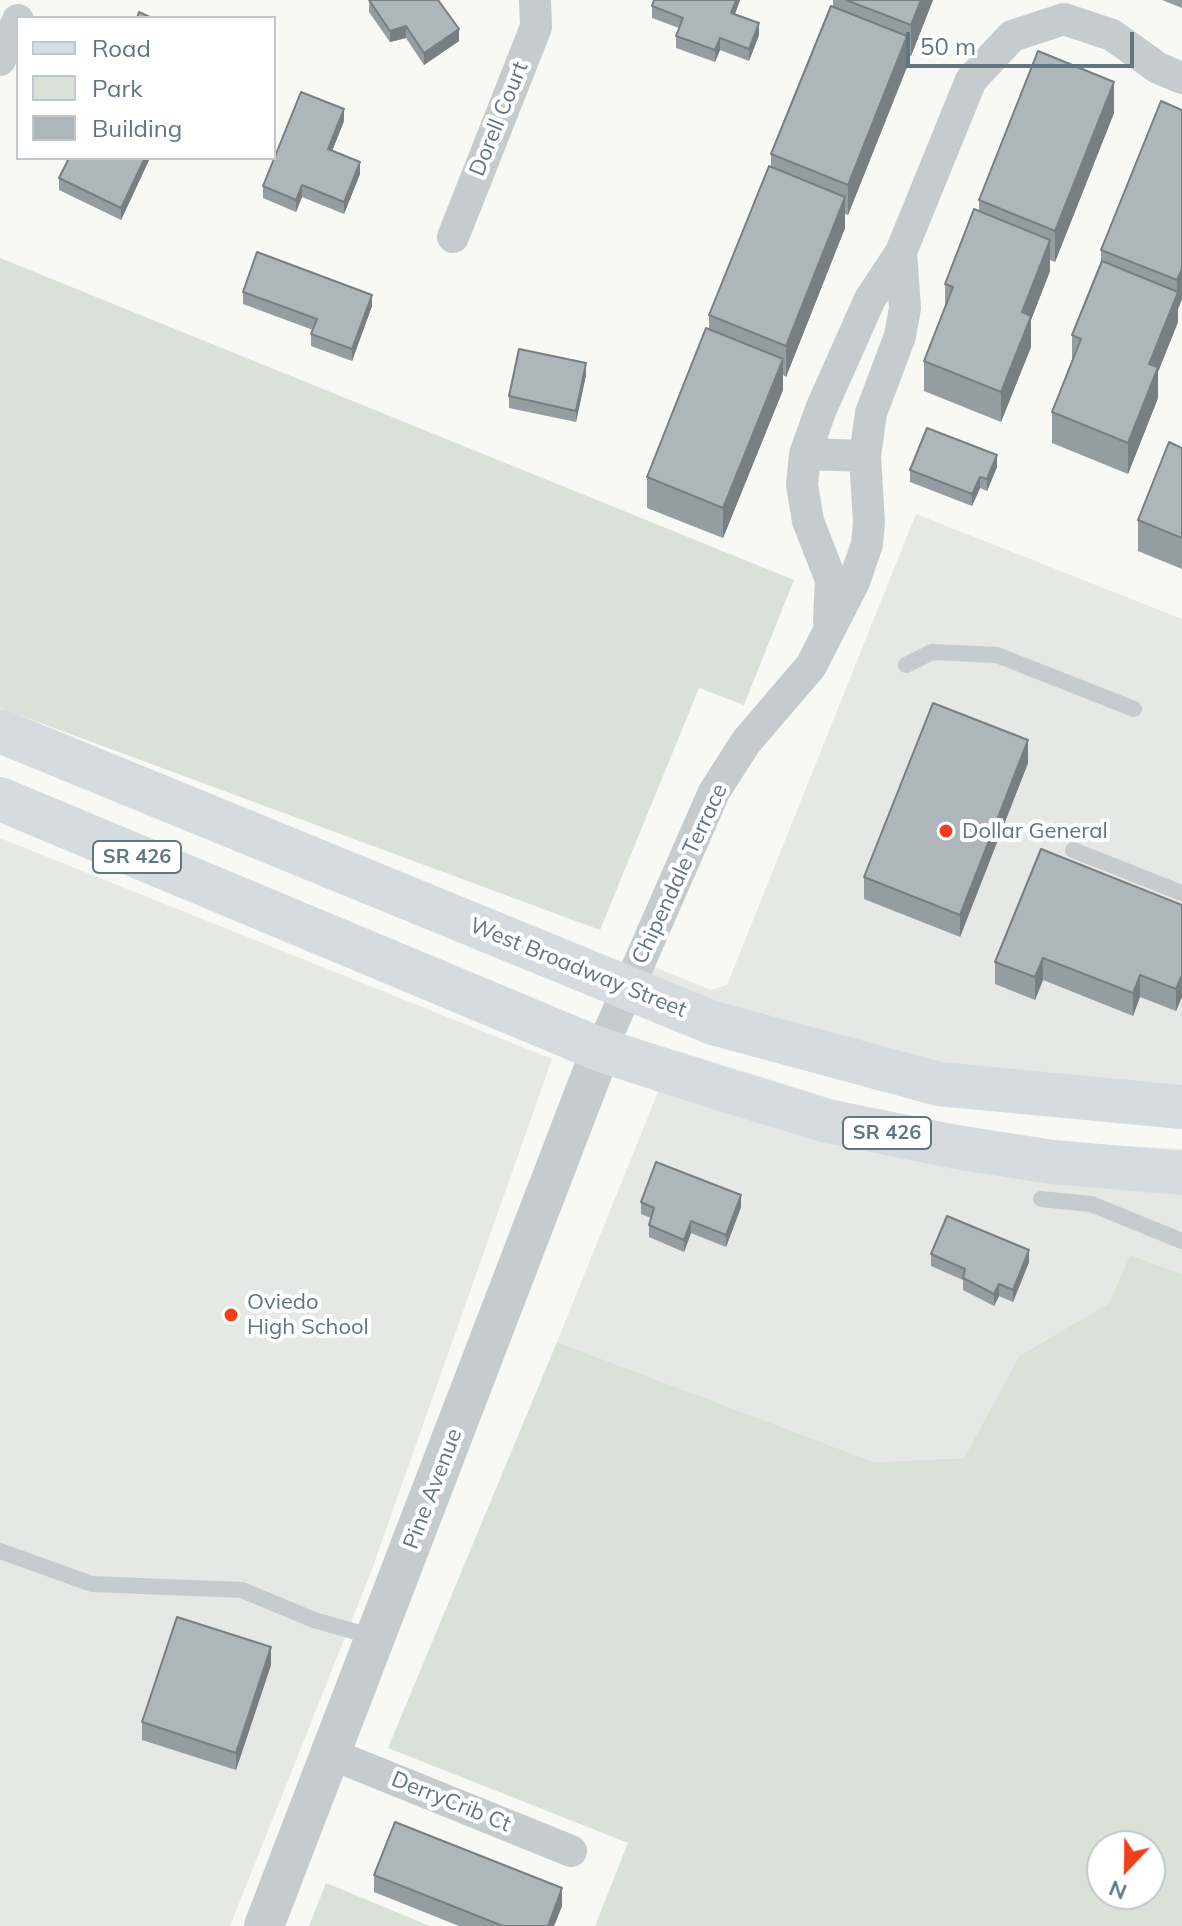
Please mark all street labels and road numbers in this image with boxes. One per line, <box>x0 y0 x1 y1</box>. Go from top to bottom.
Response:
street label: Dorell Court <box>464 58 534 180</box>
street label: Chipendale Terrace <box>627 780 733 968</box>
road number: SR 426 <box>93 841 181 873</box>
street label: West Broadway Street <box>466 912 690 1024</box>
road number: SR 426 <box>843 1117 931 1149</box>
street label: Pine Avenue <box>398 1425 468 1553</box>
street label: DerryCrib Ct <box>387 1766 515 1838</box>

